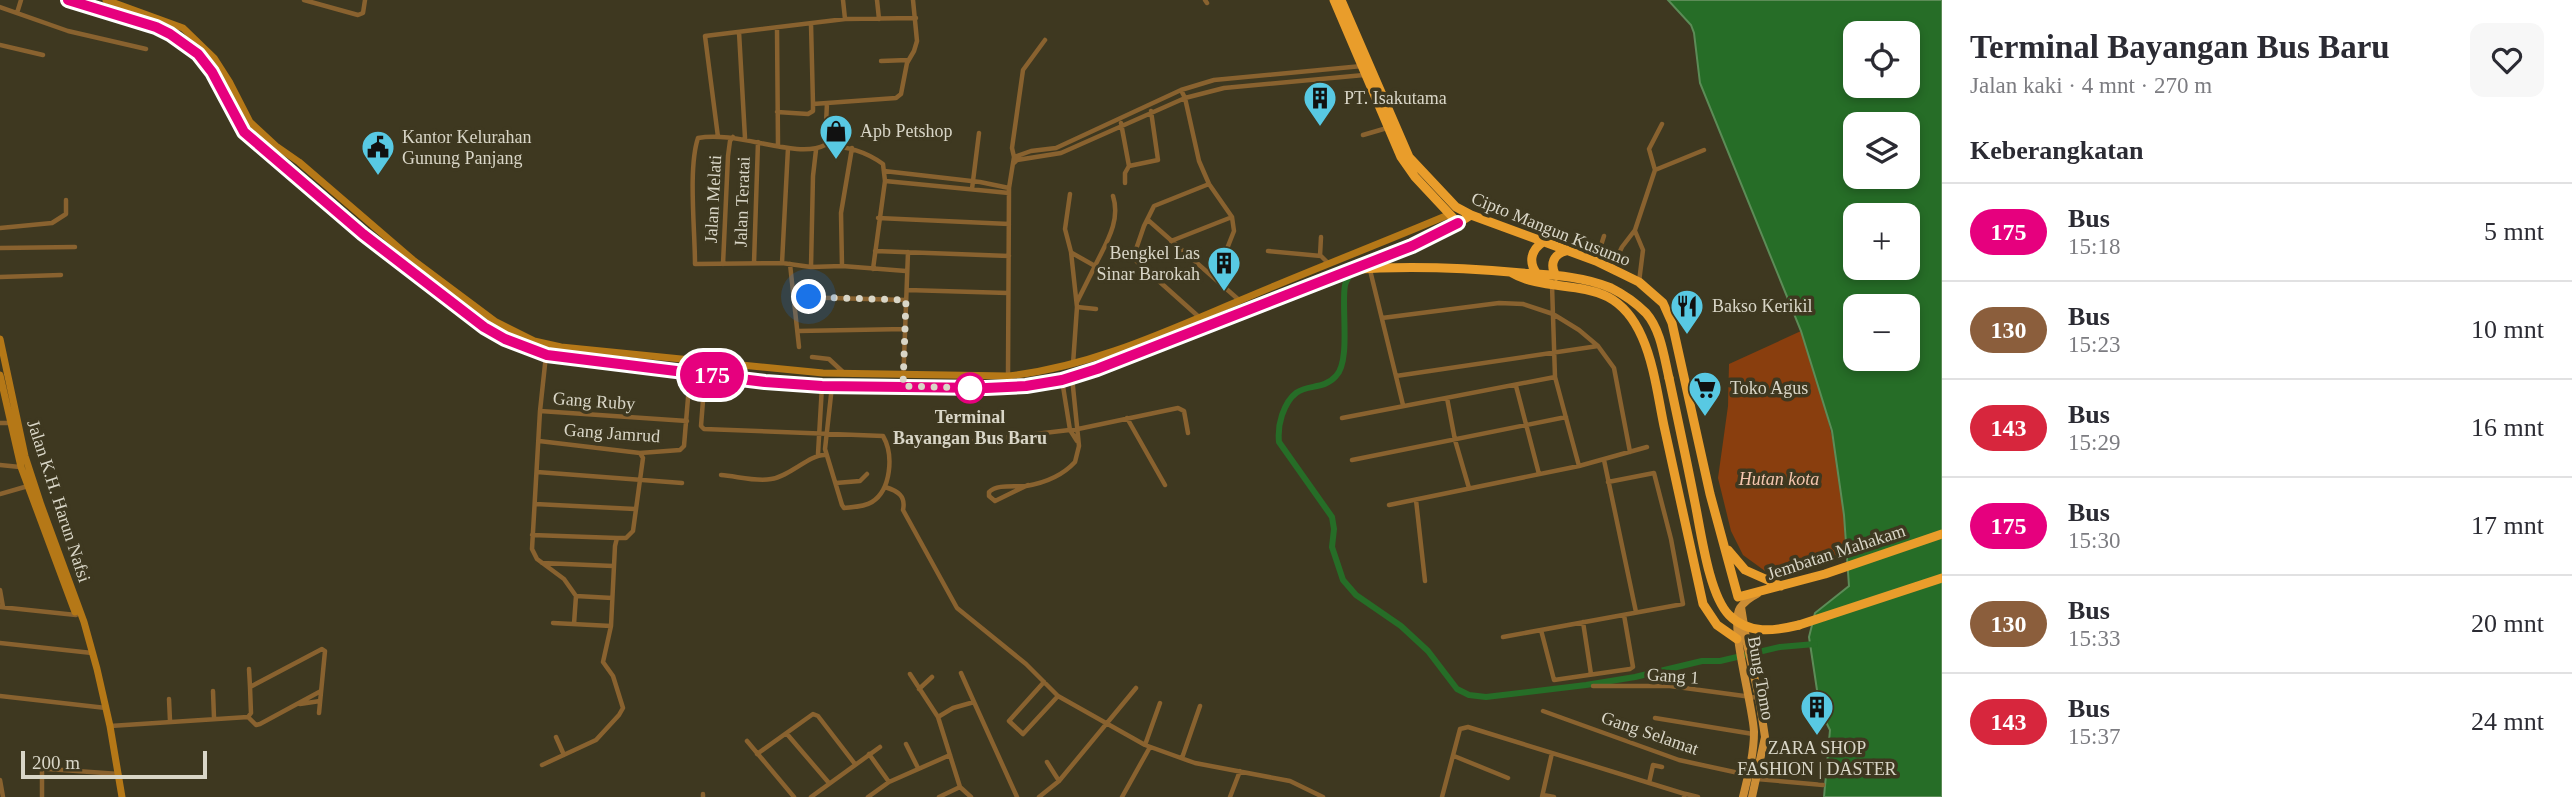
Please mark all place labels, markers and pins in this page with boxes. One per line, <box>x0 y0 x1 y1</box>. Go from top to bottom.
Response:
building icon: PT. Isakutama <box>1301 79 1339 128</box>
place label: PT. Isakutama <box>1344 88 1447 108</box>
shop icon: Apb Petshop <box>817 112 855 161</box>
place label: Apb Petshop <box>860 121 953 141</box>
place label: Kantor Kelurahan Gunung Panjang <box>402 127 531 168</box>
public building icon: Kantor Kelurahan Gunung Panjang <box>359 128 397 177</box>
place label: Bengkel Las Sinar Barokah <box>1097 243 1200 284</box>
building icon: Bengkel Las Sinar Barokah <box>1205 244 1243 293</box>
restaurant icon: Bakso Kerikil <box>1668 287 1706 336</box>
place label: Bakso Kerikil <box>1712 296 1813 316</box>
supermarket icon: Toko Agus <box>1686 369 1724 418</box>
marker: Terminal Bayangan Bus Baru <box>955 373 985 403</box>
place label: Toko Agus <box>1730 378 1808 398</box>
place label: Terminal Bayangan Bus Baru <box>893 407 1047 448</box>
building icon: ZARA SHOP FASHION | DASTER <box>1798 688 1836 737</box>
place label: ZARA SHOP FASHION | DASTER <box>1737 738 1897 779</box>

